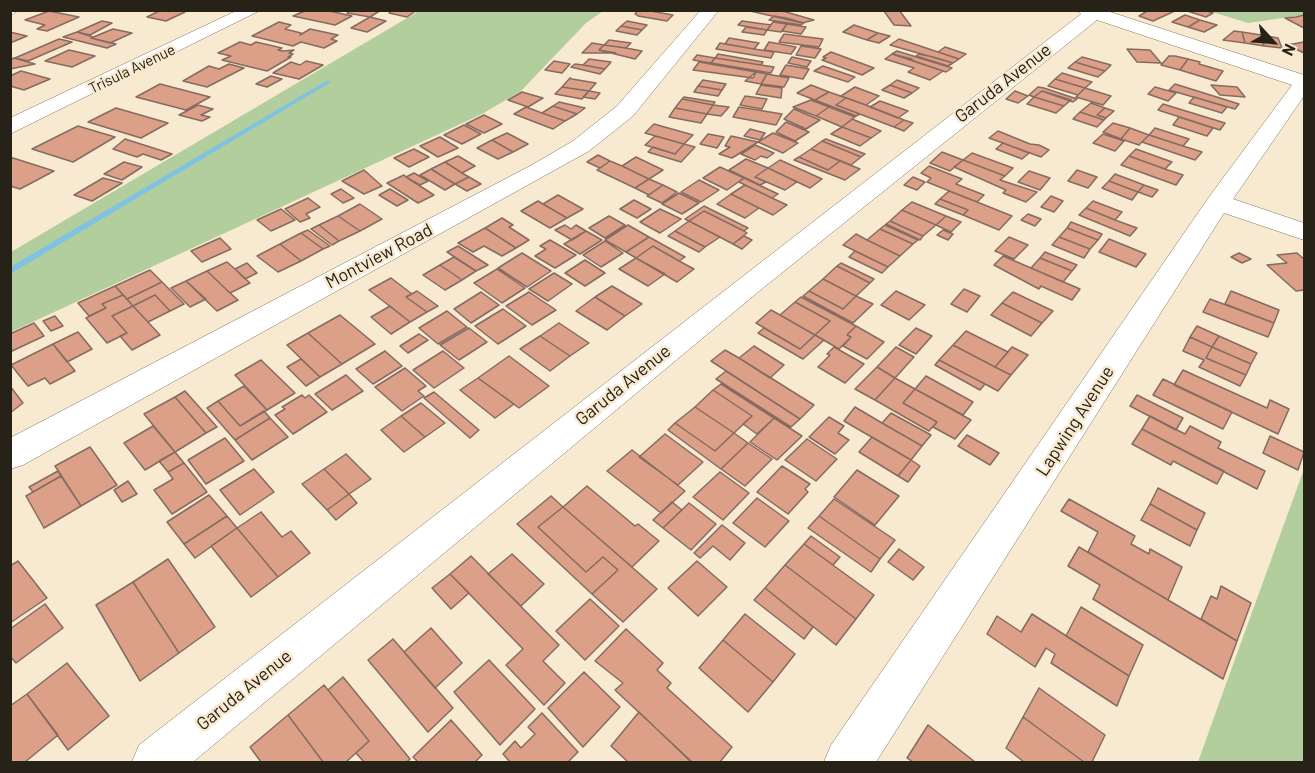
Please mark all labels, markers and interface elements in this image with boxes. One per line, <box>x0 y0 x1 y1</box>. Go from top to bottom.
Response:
north arrow <box>1243 12 1303 72</box>
street label: Garuda Avenue <box>951 39 1055 127</box>
street label: Trisula Avenue <box>86 40 178 98</box>
text: N <box>1279 41 1301 59</box>
street label: Montview Road <box>322 219 436 293</box>
street label: Garuda Avenue <box>571 340 675 430</box>
street label: Lapwing Avenue <box>1031 362 1119 480</box>
street label: Garuda Avenue <box>192 645 296 735</box>

